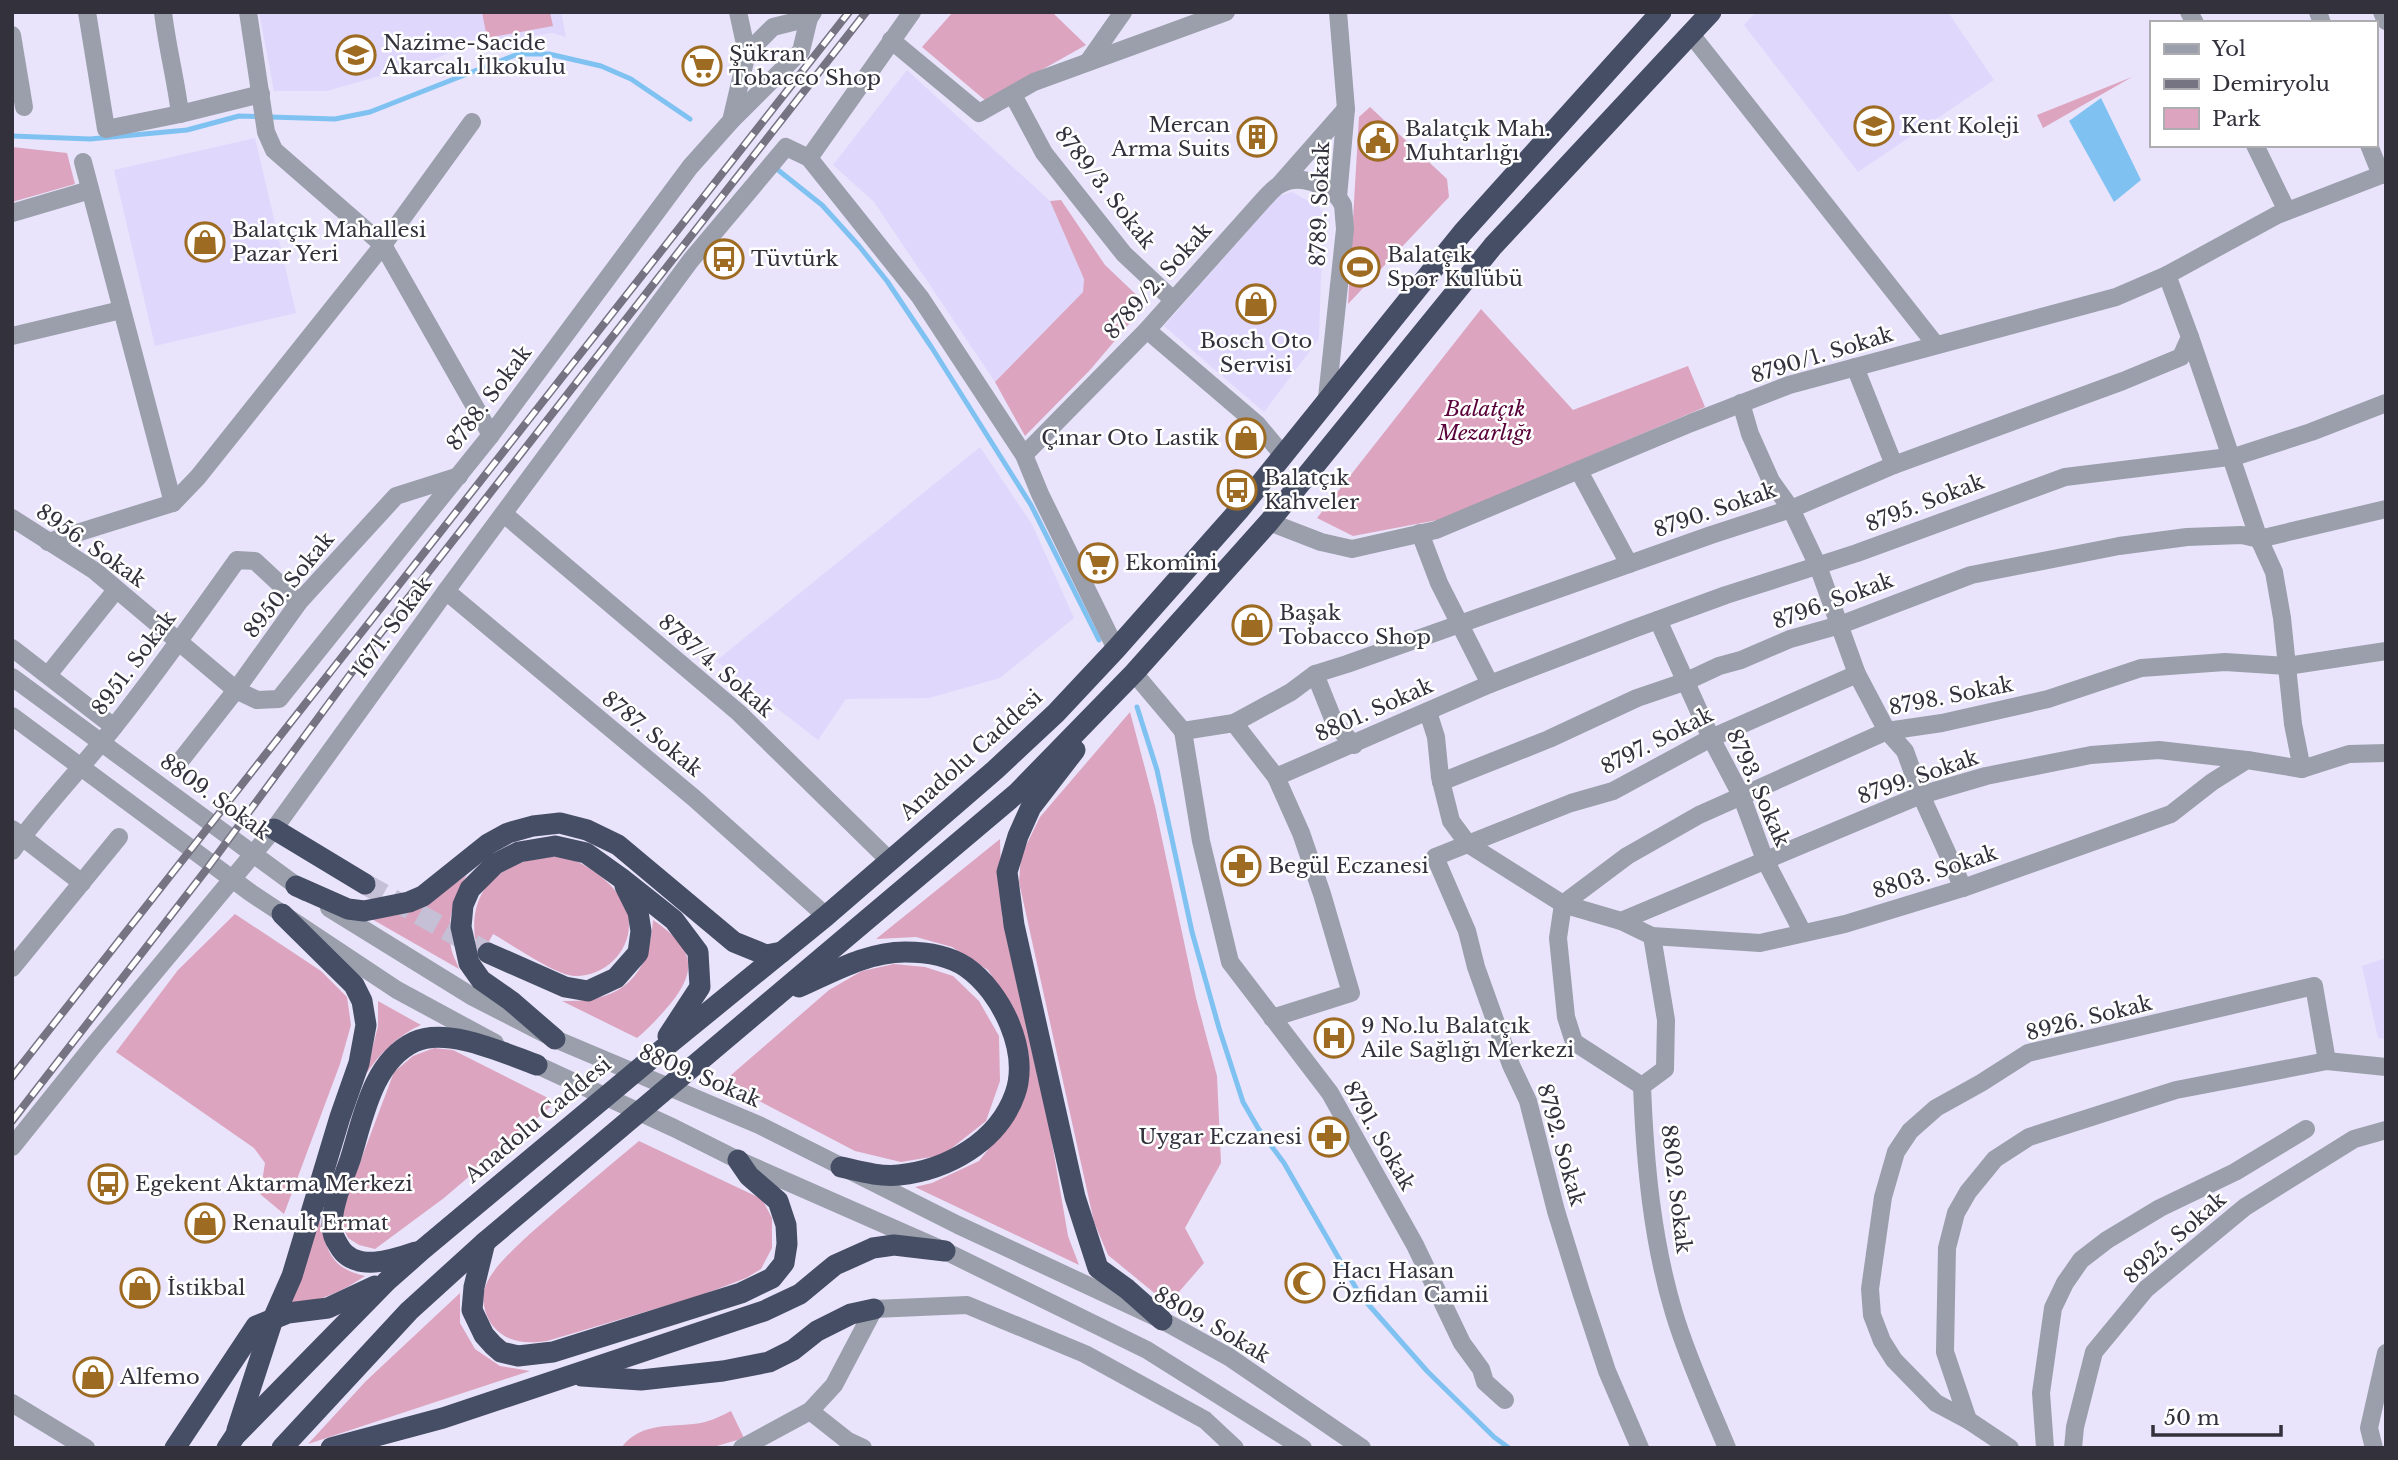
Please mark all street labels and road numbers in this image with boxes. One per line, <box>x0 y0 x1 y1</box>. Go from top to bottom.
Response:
street label: 8789/3. Sokak <box>1049 121 1161 255</box>
street label: 8789. Sokak <box>1305 141 1335 267</box>
street label: 8789/2. Sokak <box>1099 217 1217 345</box>
street label: 8790/1. Sokak <box>1748 321 1896 389</box>
street label: 8788. Sokak <box>441 340 537 456</box>
street label: 8795. Sokak <box>1862 468 1988 538</box>
street label: 8790. Sokak <box>1650 477 1780 543</box>
street label: 8956. Sokak <box>31 499 151 593</box>
street label: 8950. Sokak <box>238 527 340 643</box>
street label: 8796. Sokak <box>1769 567 1897 635</box>
street label: 1671. Sokak <box>346 571 438 683</box>
street label: 8951. Sokak <box>86 606 182 720</box>
street label: 8787/4. Sokak <box>653 609 779 723</box>
street label: 8798. Sokak <box>1887 671 2015 721</box>
street label: 8801. Sokak <box>1311 672 1437 748</box>
street label: Anadolu Caddesi <box>894 684 1048 826</box>
street label: 8787. Sokak <box>597 686 708 782</box>
street label: 8797. Sokak <box>1597 702 1718 780</box>
street label: 8793. Sokak <box>1720 725 1796 851</box>
street label: 8799. Sokak <box>1854 744 1982 810</box>
street label: 8809. Sokak <box>155 748 275 846</box>
street label: 8803. Sokak <box>1869 840 2001 904</box>
street label: 8926. Sokak <box>2023 990 2155 1046</box>
street label: 8809. Sokak <box>635 1039 765 1113</box>
street label: Anadolu Caddesi <box>459 1051 616 1189</box>
street label: 8791. Sokak <box>1337 1076 1421 1196</box>
street label: 8792. Sokak <box>1531 1081 1591 1209</box>
street label: 8802. Sokak <box>1655 1123 1697 1255</box>
street label: 8925. Sokak <box>2118 1186 2232 1290</box>
street label: 8809. Sokak <box>1149 1281 1275 1369</box>

